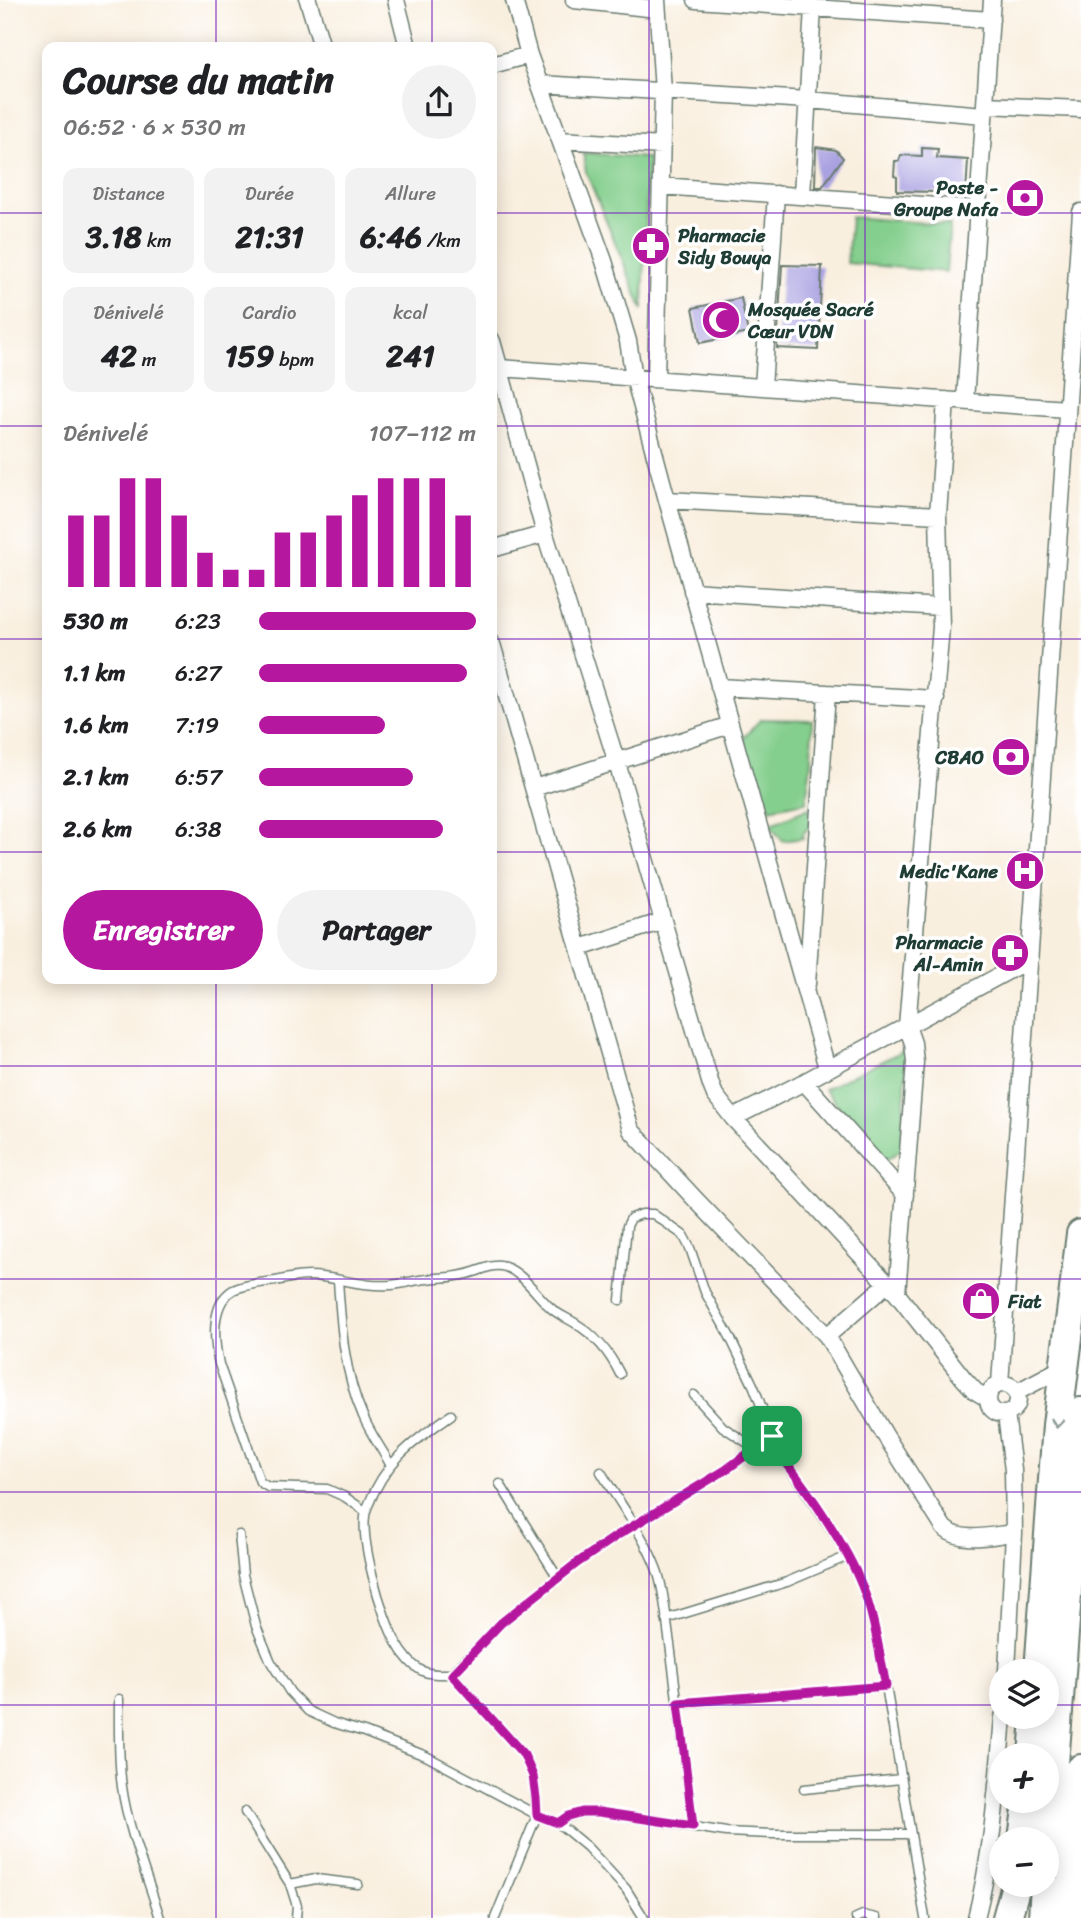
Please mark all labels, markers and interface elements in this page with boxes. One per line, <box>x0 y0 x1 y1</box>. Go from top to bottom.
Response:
text: Course du matin <box>63 47 334 114</box>
button: share <box>402 65 476 139</box>
text: 06:52 · 6 × 530 m <box>63 107 246 148</box>
place label: Poste - Groupe Nafa <box>893 171 998 226</box>
text: Distance <box>92 177 165 210</box>
text: Durée <box>245 177 294 210</box>
text: Allure <box>385 177 436 210</box>
bank icon: Poste - Groupe Nafa <box>1004 177 1046 219</box>
text: 3.18 <box>85 210 142 264</box>
text: 21:31 <box>235 210 304 264</box>
text: 6:46 <box>360 210 422 264</box>
place label: Pharmacie Sidy Bouya <box>677 219 772 274</box>
text: km <box>142 224 172 257</box>
text: /km <box>422 224 461 257</box>
pharmacy icon: Pharmacie Sidy Bouya <box>630 225 672 267</box>
place label: Mosquée Sacré Cœur VDN <box>747 293 874 348</box>
text: Dénivelé <box>93 296 164 329</box>
text: Cardio <box>243 296 296 329</box>
text: kcal <box>393 296 428 329</box>
mosque icon: Mosquée Sacré Cœur VDN <box>700 299 742 341</box>
text: 42 <box>101 329 137 383</box>
text: 159 <box>225 329 274 383</box>
text: 241 <box>386 329 435 383</box>
text: m <box>137 343 156 376</box>
text: bpm <box>274 343 314 376</box>
text: Dénivelé <box>63 413 148 454</box>
text: 107–112 m <box>369 413 476 454</box>
text: 530 m <box>63 601 128 642</box>
text: 6:23 <box>175 601 221 642</box>
text: 1.1 km <box>63 653 126 694</box>
text: 6:27 <box>175 653 221 694</box>
text: 1.6 km <box>63 705 129 746</box>
text: 7:19 <box>175 705 219 746</box>
bank icon: CBAO <box>990 736 1032 778</box>
place label: CBAO <box>934 741 984 774</box>
text: 2.1 km <box>63 757 129 798</box>
text: 6:57 <box>175 757 222 798</box>
text: 2.6 km <box>63 809 132 850</box>
text: 6:38 <box>175 809 222 850</box>
hospital icon: Medic'Kane <box>1004 850 1046 892</box>
place label: Medic'Kane <box>899 855 998 888</box>
button: Enregistrer <box>63 890 263 970</box>
button: Partager <box>277 890 476 970</box>
place label: Pharmacie Al-Amin <box>896 926 984 981</box>
pharmacy icon: Pharmacie Al-Amin <box>989 932 1031 974</box>
shop icon: Fiat <box>960 1280 1002 1322</box>
place label: Fiat <box>1007 1285 1042 1318</box>
pin <box>742 1406 802 1466</box>
icon: arrive <box>753 1417 791 1455</box>
one-way arrow <box>1050 1417 1065 1429</box>
map controls <box>989 1659 1059 1897</box>
button: layers <box>989 1659 1059 1729</box>
button: + <box>989 1743 1059 1813</box>
button: − <box>989 1827 1059 1897</box>

